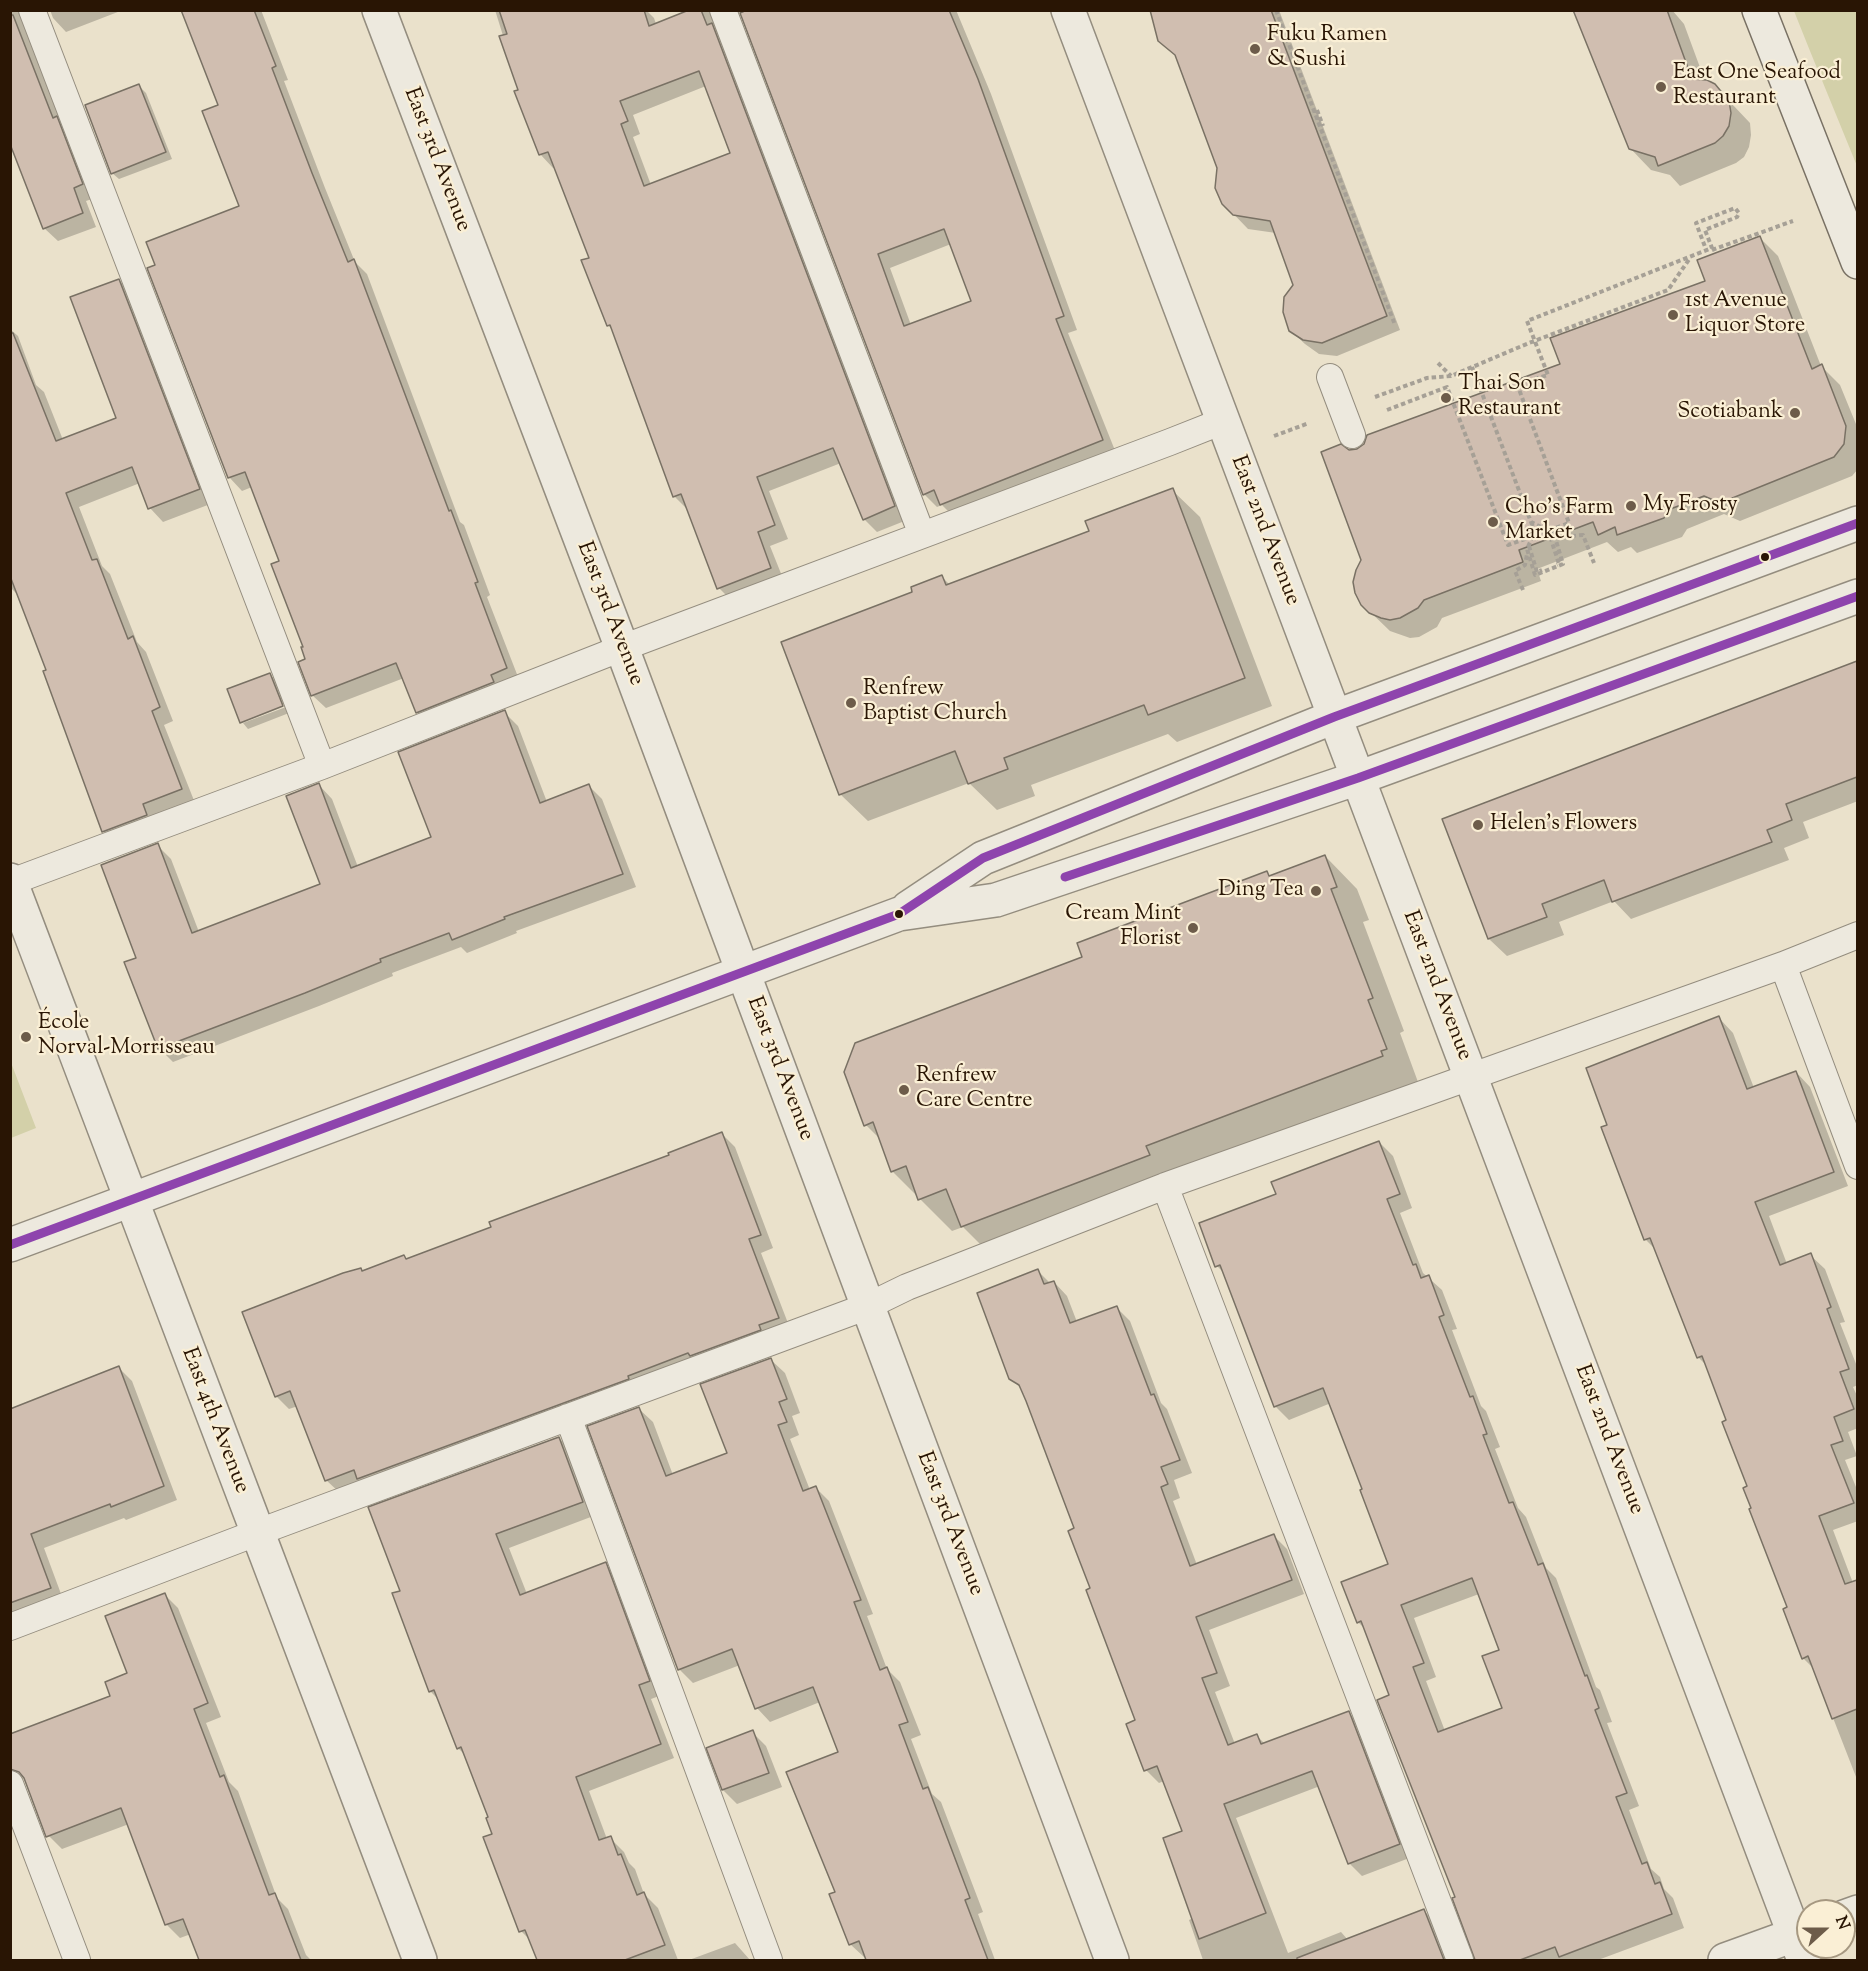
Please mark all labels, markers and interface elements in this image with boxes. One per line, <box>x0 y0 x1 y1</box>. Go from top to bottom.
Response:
place label: Fuku Ramen & Sushi <box>1267 23 1388 74</box>
marker: Fuku Ramen & Sushi <box>1248 42 1262 56</box>
place label: East One Seafood Restaurant <box>1673 61 1841 112</box>
marker: East One Seafood Restaurant <box>1654 80 1668 94</box>
street label: East 3rd Avenue <box>396 84 476 236</box>
place label: 1st Avenue Liquor Store <box>1685 289 1805 340</box>
marker: 1st Avenue Liquor Store <box>1666 308 1680 322</box>
place label: Thai Son Restaurant <box>1458 372 1561 424</box>
marker: Thai Son Restaurant <box>1439 391 1453 405</box>
place label: Scotiabank <box>1677 400 1783 426</box>
marker: Scotiabank <box>1788 406 1802 420</box>
street label: East 2nd Avenue <box>1223 453 1305 609</box>
place label: My Frosty <box>1643 493 1738 519</box>
place label: Cho’s Farm Market <box>1505 496 1613 548</box>
marker: My Frosty <box>1624 499 1638 513</box>
marker: Cho’s Farm Market <box>1486 515 1500 529</box>
street label: East 3rd Avenue <box>569 538 649 690</box>
unlabelled marker <box>1759 551 1771 563</box>
place label: Renfrew Baptist Church <box>863 677 1008 728</box>
marker: Renfrew Baptist Church <box>844 696 858 710</box>
place label: Helen's Flowers <box>1490 812 1637 838</box>
marker: Helen's Flowers <box>1471 818 1485 832</box>
place label: Ding Tea <box>1218 878 1304 904</box>
marker: Ding Tea <box>1309 884 1323 898</box>
place label: Cream Mint Florist <box>1065 902 1181 954</box>
unlabelled marker <box>893 908 905 920</box>
street label: East 2nd Avenue <box>1395 908 1477 1064</box>
marker: Cream Mint Florist <box>1186 921 1200 935</box>
street label: East 3rd Avenue <box>739 993 819 1145</box>
place label: École Norval-Morrisseau <box>38 1011 215 1062</box>
marker: École Norval-Morrisseau <box>19 1030 33 1044</box>
place label: Renfrew Care Centre <box>916 1064 1033 1116</box>
marker: Renfrew Care Centre <box>897 1083 911 1097</box>
street label: East 4th Avenue <box>174 1344 254 1498</box>
street label: East 2nd Avenue <box>1567 1362 1649 1518</box>
street label: East 3rd Avenue <box>909 1448 989 1600</box>
north arrow <box>1796 1899 1856 1959</box>
text: N <box>1828 1913 1854 1933</box>

